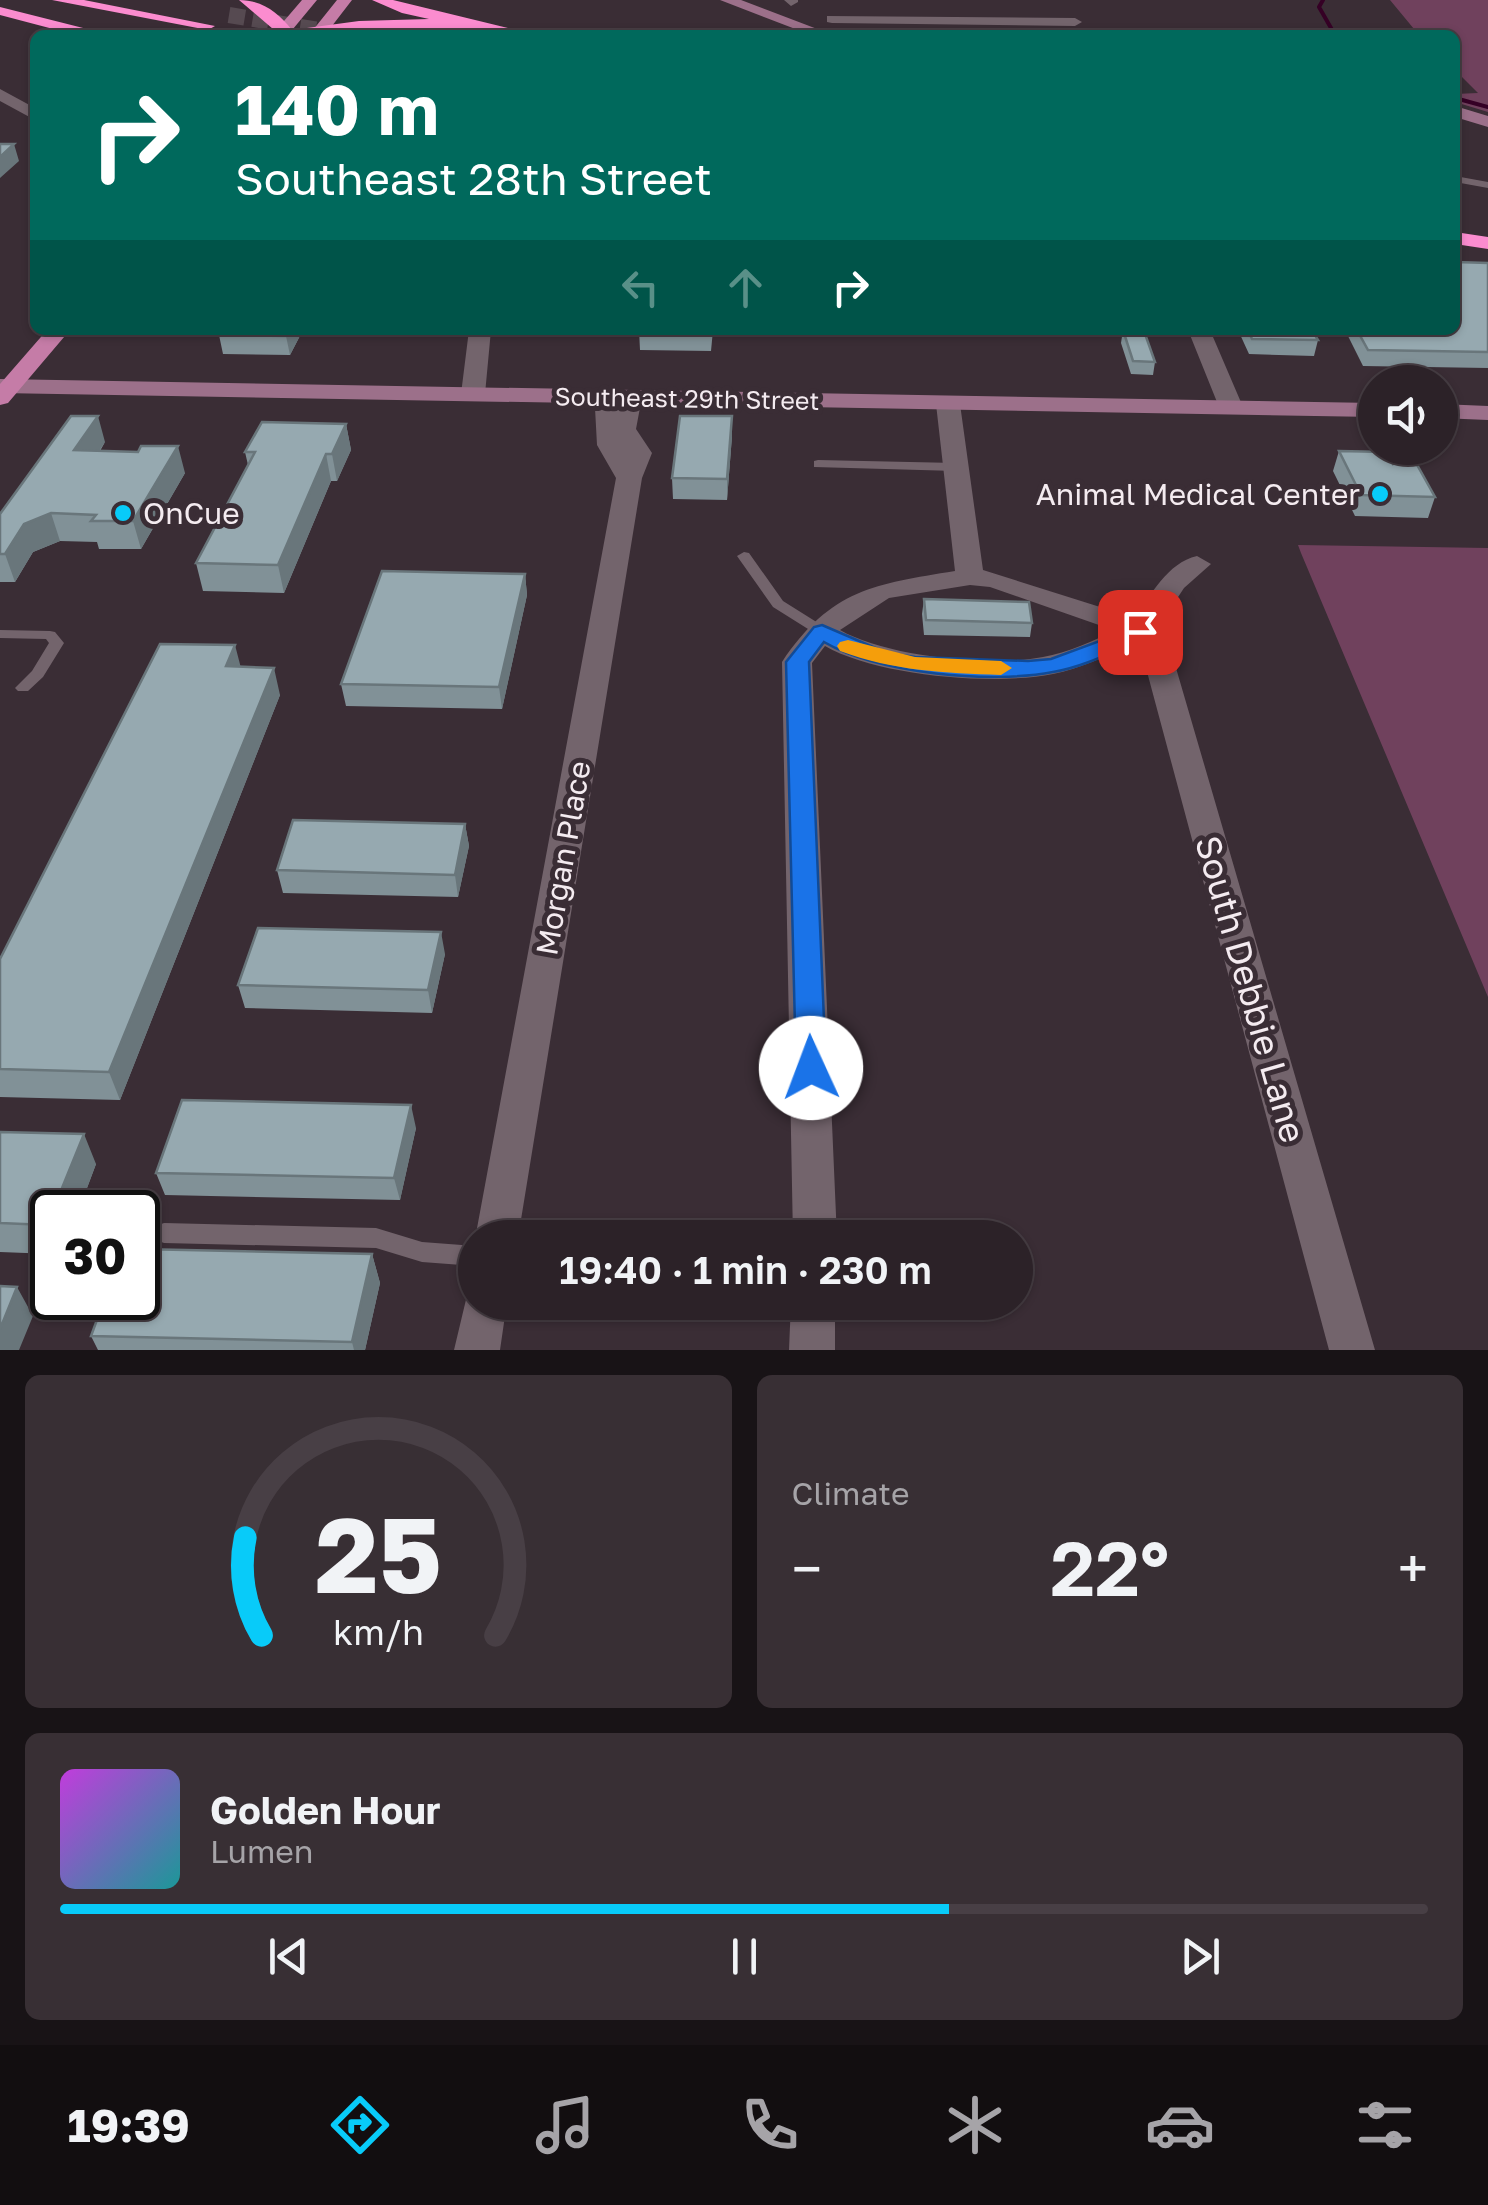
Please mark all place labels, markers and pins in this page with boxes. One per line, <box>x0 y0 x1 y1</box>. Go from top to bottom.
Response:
place label: Animal Medical Center <box>1036 476 1360 512</box>
marker: Animal Medical Center <box>1369 483 1391 505</box>
place label: OnCue <box>143 495 240 531</box>
marker: OnCue <box>112 502 134 524</box>
pin <box>1098 590 1183 675</box>

